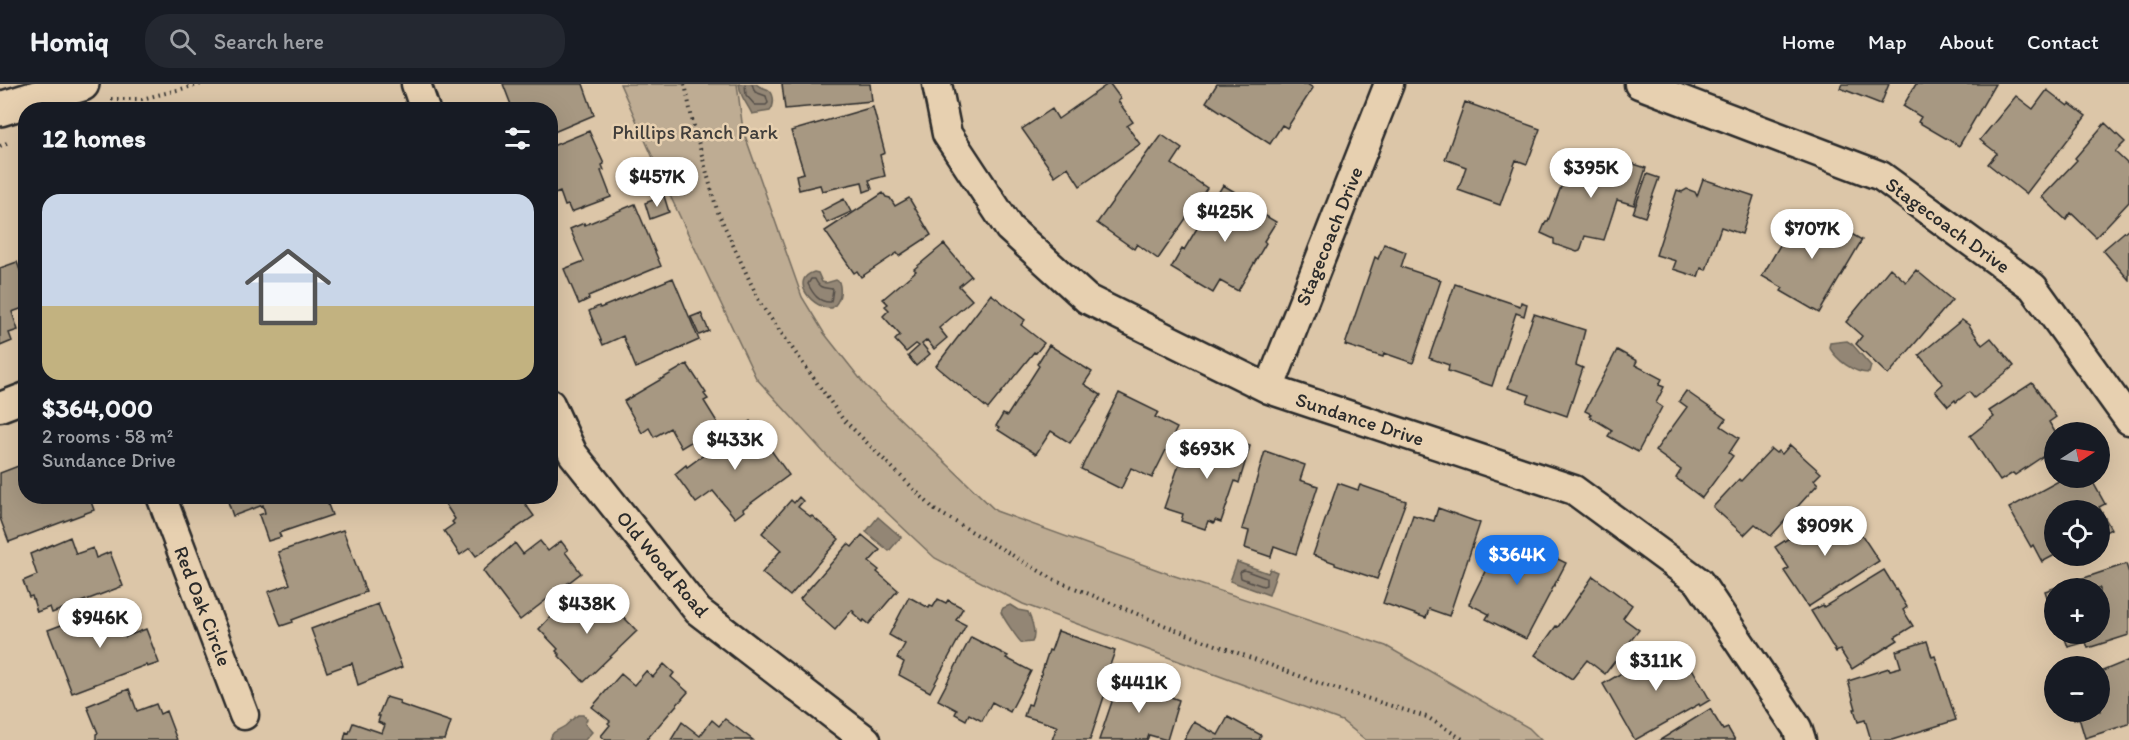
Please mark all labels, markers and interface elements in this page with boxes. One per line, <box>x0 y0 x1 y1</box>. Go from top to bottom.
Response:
search box <box>145 14 565 68</box>
text: Homiq <box>30 24 109 58</box>
icon: search <box>166 25 199 58</box>
text: Search here <box>214 28 324 55</box>
text: Home <box>1782 29 1835 54</box>
text: Map <box>1868 29 1907 54</box>
text: About <box>1940 29 1994 54</box>
text: Contact <box>2027 29 2099 54</box>
park label: Phillips Ranch Park <box>612 120 779 144</box>
text: 12 homes <box>42 122 146 154</box>
icon: filters <box>501 122 534 155</box>
pin: $395K <box>1549 148 1633 199</box>
text: $395K <box>1564 155 1618 179</box>
pin: $457K <box>615 157 699 208</box>
street label: Stagecoach Drive <box>1290 163 1368 309</box>
text: $457K <box>629 164 685 188</box>
street label: Stagecoach Drive <box>1881 172 2015 278</box>
pin: $425K <box>1183 192 1267 243</box>
text: $425K <box>1197 199 1253 223</box>
pin: $707K <box>1770 209 1854 260</box>
text: $707K <box>1784 216 1840 240</box>
icon: home <box>234 233 342 341</box>
street label: Sundance Drive <box>1293 387 1427 451</box>
text: $364,000 <box>42 392 153 424</box>
pin: $433K <box>693 420 777 471</box>
north arrow <box>2044 422 2110 488</box>
map controls <box>2044 422 2110 722</box>
text: 2 rooms · 58 m² <box>42 424 173 448</box>
text: $433K <box>707 427 763 451</box>
pin: $693K <box>1165 429 1249 480</box>
text: $693K <box>1180 436 1234 460</box>
text: Sundance Drive <box>42 448 176 472</box>
button: locate <box>2044 500 2110 566</box>
street label: Old Wood Road <box>612 506 714 622</box>
pin: $909K <box>1783 506 1867 557</box>
text: $909K <box>1797 513 1853 537</box>
pin: $364K <box>1475 535 1559 586</box>
text: $364K <box>1489 542 1545 566</box>
street label: Red Oak Circle <box>169 543 237 669</box>
button: + <box>2044 578 2110 644</box>
pin: $438K <box>545 584 629 635</box>
text: $438K <box>559 591 615 615</box>
pin: $946K <box>58 598 142 649</box>
text: $946K <box>72 605 128 629</box>
pin: $311K <box>1614 641 1698 692</box>
text: $311K <box>1630 648 1682 672</box>
button: − <box>2044 656 2110 722</box>
pin: $441K <box>1097 663 1181 714</box>
text: $441K <box>1111 670 1167 694</box>

